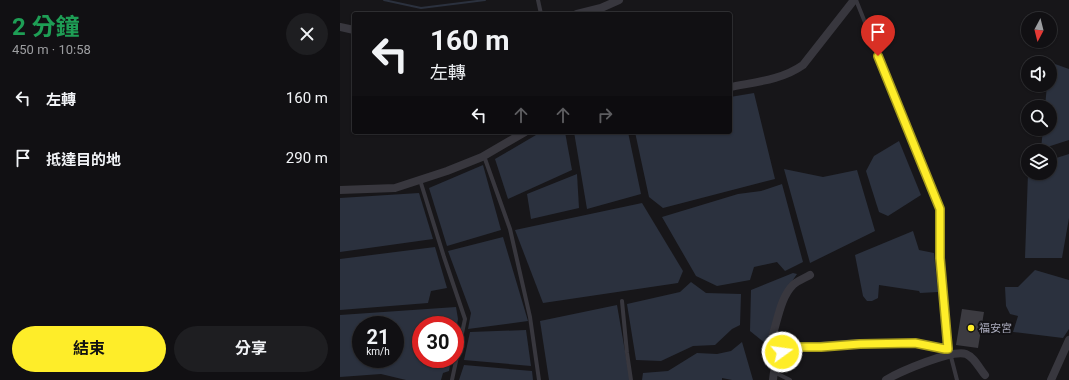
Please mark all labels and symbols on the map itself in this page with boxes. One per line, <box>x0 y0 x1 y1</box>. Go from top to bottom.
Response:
north arrow <box>1021 12 1057 48</box>
pin <box>861 15 895 56</box>
speed limit sign: 30 <box>412 316 464 368</box>
place label: 福安宮 <box>979 322 1012 335</box>
marker: 福安宮 <box>966 323 976 333</box>
position arrow <box>761 331 803 373</box>

